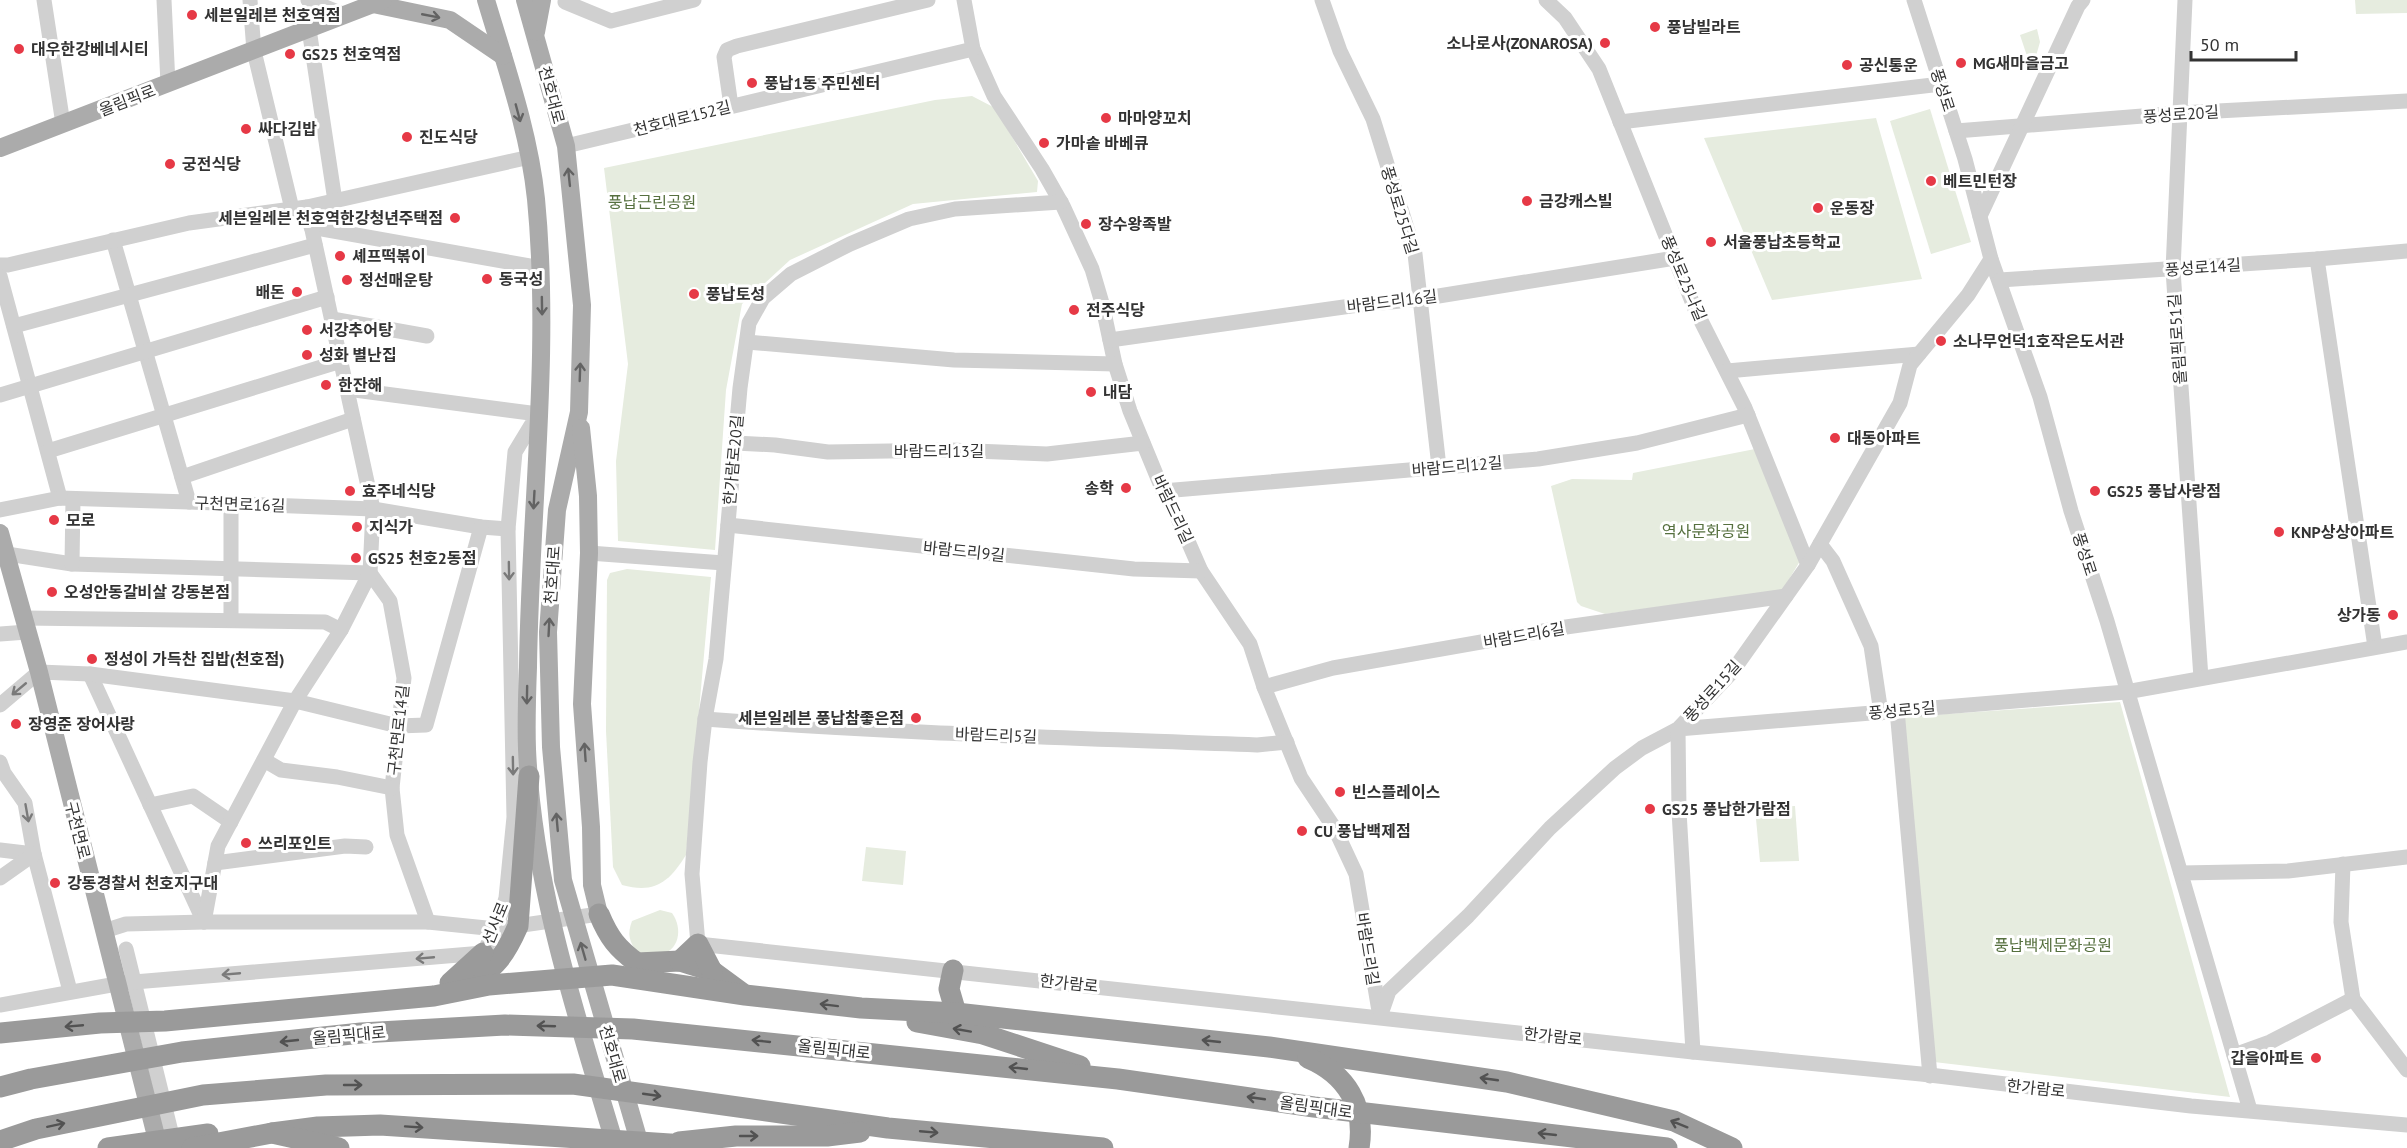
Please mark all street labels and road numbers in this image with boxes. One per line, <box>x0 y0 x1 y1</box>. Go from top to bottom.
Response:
street label: 천호대로 <box>535 64 569 126</box>
street label: 풍성로 <box>1927 66 1959 114</box>
street label: 올림픽로 <box>96 80 158 120</box>
street label: 천호대로152길 <box>631 96 733 140</box>
street label: 풍성로20길 <box>2142 101 2220 127</box>
street label: 풍성로25다길 <box>1377 164 1423 256</box>
street label: 풍성로25나길 <box>1657 232 1711 324</box>
street label: 풍성로14길 <box>2164 254 2242 280</box>
street label: 바람드리16길 <box>1346 286 1438 316</box>
street label: 올림픽로51길 <box>2164 293 2190 385</box>
street label: 한가람로20길 <box>719 414 747 506</box>
street label: 바람드리13길 <box>893 441 985 461</box>
street label: 바람드리12길 <box>1411 452 1503 480</box>
street label: 바람드리길 <box>1148 471 1198 547</box>
street label: 구천면로16길 <box>194 492 286 516</box>
street label: 풍성로 <box>2069 530 2101 578</box>
street label: 바람드리9길 <box>922 537 1006 565</box>
street label: 천호대로 <box>540 545 564 605</box>
street label: 바람드리6길 <box>1482 618 1566 652</box>
street label: 풍성로15길 <box>1679 656 1745 726</box>
street label: 구천면로14길 <box>383 684 413 776</box>
street label: 풍성로5길 <box>1867 697 1937 723</box>
street label: 바람드리5길 <box>955 724 1037 746</box>
street label: 구천면로 <box>61 799 95 861</box>
street label: 선사로 <box>477 899 513 947</box>
street label: 바람드리길 <box>1352 911 1384 987</box>
street label: 한가람로 <box>1039 970 1100 996</box>
street label: 올림픽대로 <box>311 1022 387 1048</box>
street label: 천호대로 <box>595 1023 631 1085</box>
street label: 한가람로 <box>1523 1023 1584 1049</box>
street label: 올림픽대로 <box>796 1035 872 1063</box>
street label: 한가람로 <box>2006 1075 2067 1101</box>
street label: 올림픽대로 <box>1278 1092 1354 1122</box>

